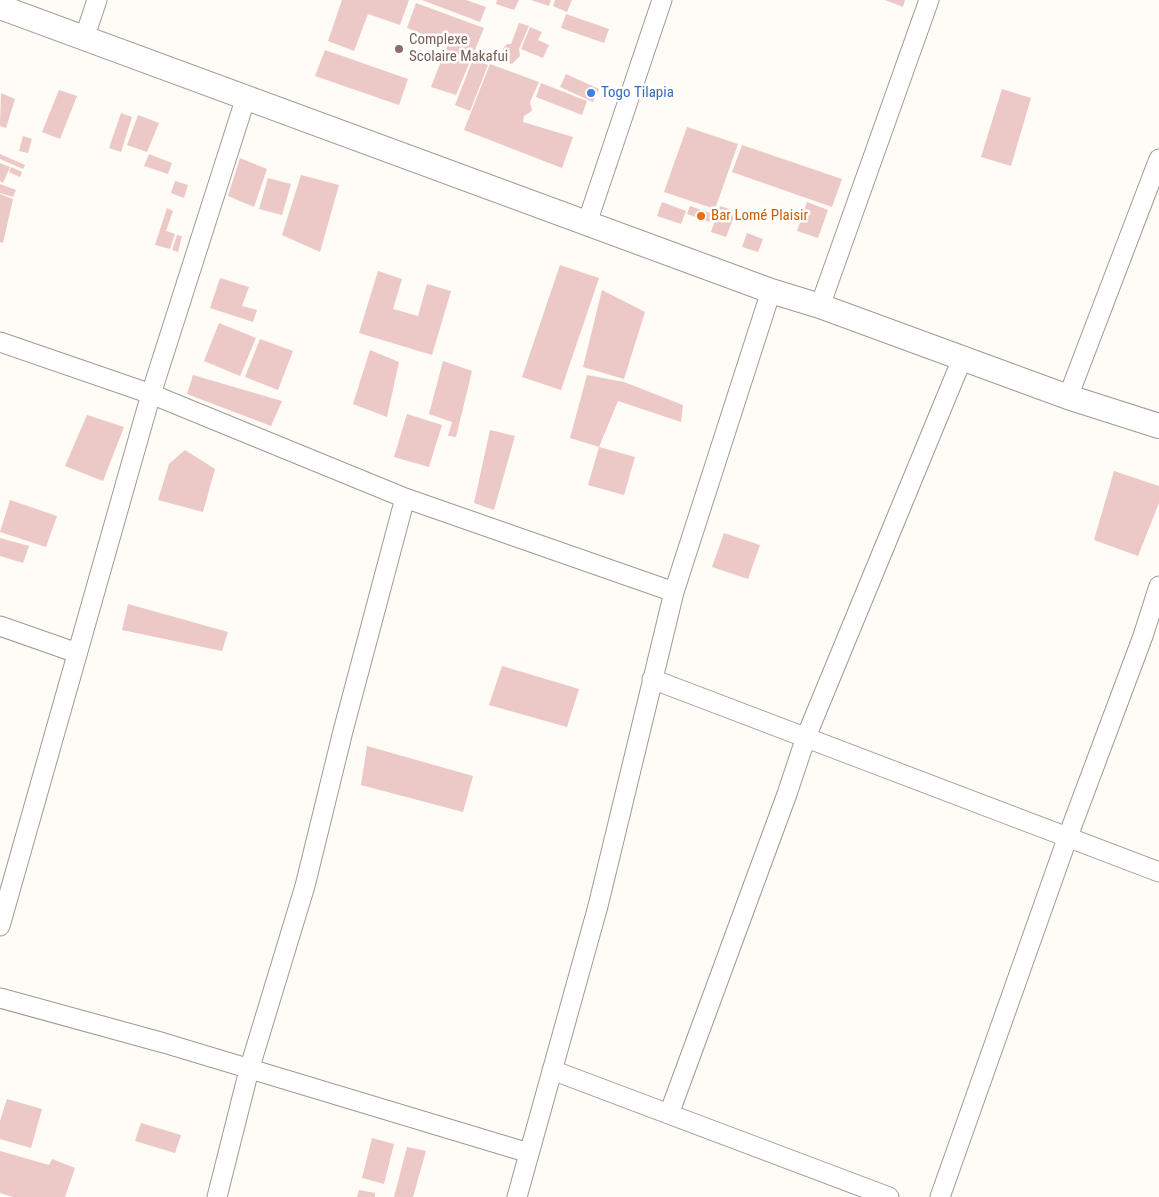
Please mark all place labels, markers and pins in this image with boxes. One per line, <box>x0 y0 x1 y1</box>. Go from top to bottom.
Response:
place label: Complexe Scolaire Makafui <box>409 31 508 66</box>
marker: Complexe Scolaire Makafui <box>393 43 405 55</box>
place label: Togo Tilapia <box>601 84 674 102</box>
marker: Togo Tilapia <box>585 87 597 99</box>
place label: Bar Lomé Plaisir <box>711 207 808 225</box>
marker: Bar Lomé Plaisir <box>695 210 707 222</box>

